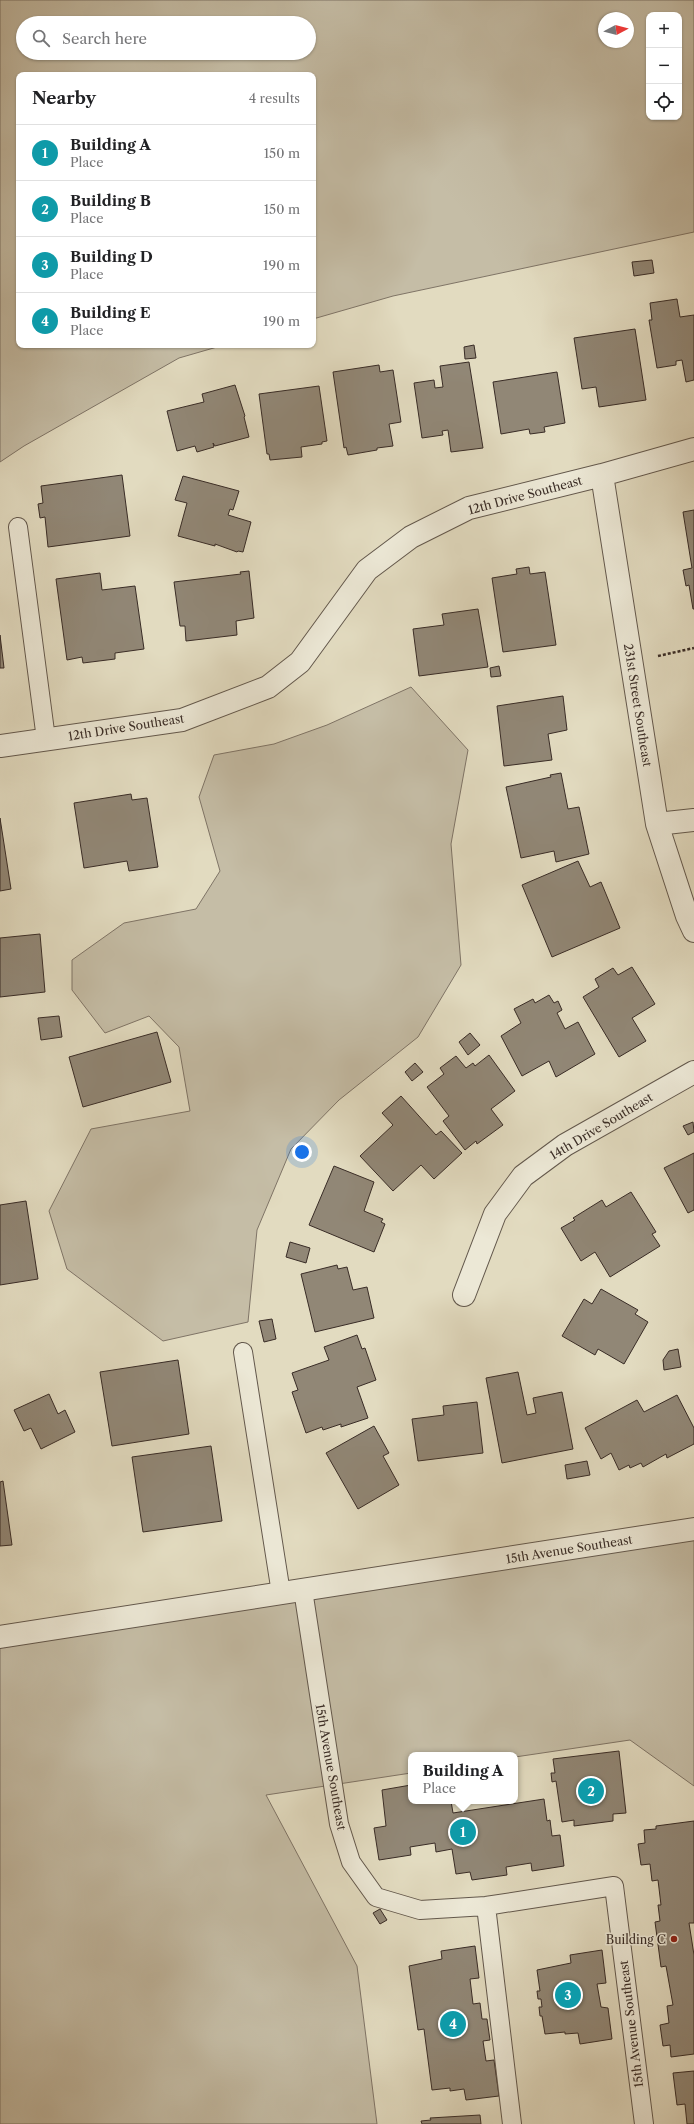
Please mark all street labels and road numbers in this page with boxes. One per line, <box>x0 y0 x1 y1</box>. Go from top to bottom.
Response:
street label: 12th Drive Southeast <box>466 472 584 517</box>
street label: 231st Street Southeast <box>621 642 655 768</box>
street label: 12th Drive Southeast <box>67 710 186 744</box>
street label: 14th Drive Southeast <box>547 1089 656 1163</box>
street label: 15th Avenue Southeast <box>505 1531 634 1566</box>
street label: 15th Avenue Southeast <box>312 1703 350 1832</box>
street label: 15th Avenue Southeast <box>616 1959 646 2088</box>

